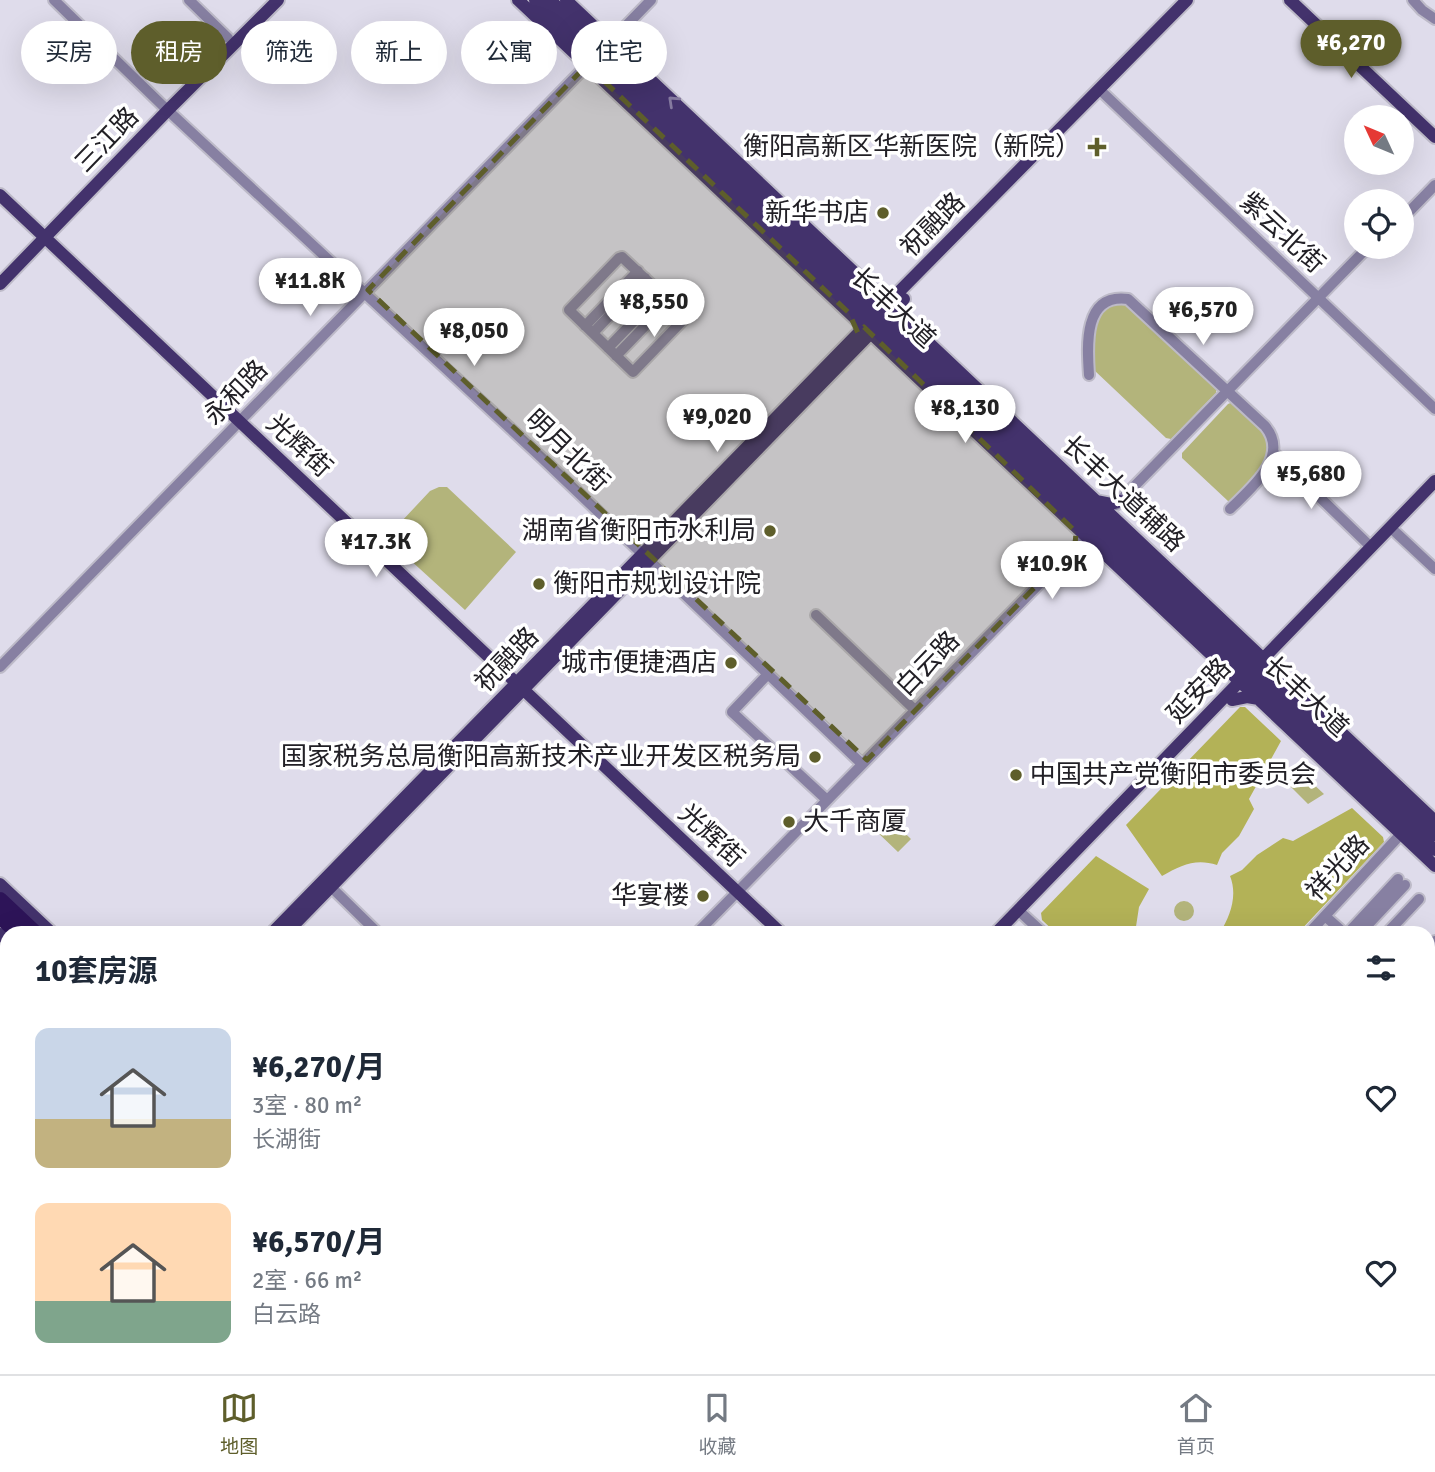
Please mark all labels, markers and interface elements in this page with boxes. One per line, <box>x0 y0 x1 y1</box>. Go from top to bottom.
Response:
pin: ¥6,270 <box>1294 20 1408 80</box>
chip: 买房 <box>21 21 117 84</box>
chip: 租房 <box>131 21 227 84</box>
chip: 筛选 <box>241 21 337 84</box>
chip: 新上 <box>351 21 447 84</box>
chip: 公寓 <box>461 21 557 84</box>
chip: 住宅 <box>571 21 667 84</box>
text: ¥6,270 <box>1317 28 1385 57</box>
one-way arrow <box>668 97 681 110</box>
street label: 三江路 <box>68 101 146 179</box>
north arrow <box>1344 105 1414 175</box>
map controls <box>1344 105 1414 259</box>
place label: 衡阳高新区华新医院（新院） <box>743 131 1081 163</box>
marker: 衡阳高新区华新医院（新院） <box>1087 137 1107 157</box>
street label: 祝融路 <box>894 186 972 264</box>
street label: 紫云北街 <box>1233 186 1331 280</box>
button: locate <box>1344 189 1414 259</box>
place label: 新华书店 <box>765 197 869 229</box>
marker: 新华书店 <box>875 205 891 221</box>
pin: ¥11.8K <box>253 258 367 318</box>
street label: 长丰大道 <box>844 261 942 355</box>
text: ¥11.8K <box>275 266 345 295</box>
pin: ¥8,550 <box>597 280 711 339</box>
text: ¥8,550 <box>620 287 688 316</box>
pin: ¥6,570 <box>1146 288 1260 347</box>
text: ¥6,570 <box>1169 295 1237 324</box>
pin: ¥8,050 <box>417 308 531 368</box>
text: ¥8,050 <box>440 316 508 345</box>
street label: 永和路 <box>197 354 275 432</box>
pin: ¥8,130 <box>908 386 1022 445</box>
text: ¥8,130 <box>931 393 999 422</box>
pin: ¥9,020 <box>660 394 774 454</box>
text: ¥9,020 <box>683 402 751 431</box>
street label: 明月北街 <box>518 403 616 499</box>
street label: 光辉街 <box>260 408 338 484</box>
street label: 长丰大道辅路 <box>1055 429 1191 559</box>
pin: ¥5,680 <box>1254 452 1368 511</box>
text: ¥5,680 <box>1277 459 1345 488</box>
place label: 湖南省衡阳市水利局 <box>522 515 756 547</box>
pin: ¥17.3K <box>319 520 433 579</box>
marker: 湖南省衡阳市水利局 <box>762 523 778 539</box>
text: ¥17.3K <box>341 527 411 556</box>
pin: ¥10.9K <box>995 542 1109 601</box>
text: ¥10.9K <box>1017 549 1087 578</box>
place label: 衡阳市规划设计院 <box>553 568 761 600</box>
marker: 衡阳市规划设计院 <box>531 576 547 592</box>
street label: 祝融路 <box>468 621 546 699</box>
street label: 白云路 <box>889 625 967 703</box>
place label: 城市便捷酒店 <box>561 647 717 679</box>
street label: 长丰大道 <box>1257 650 1355 744</box>
street label: 延安路 <box>1160 652 1238 730</box>
marker: 城市便捷酒店 <box>723 655 739 671</box>
place label: 国家税务总局衡阳高新技术产业开发区税务局 <box>281 741 801 773</box>
marker: 国家税务总局衡阳高新技术产业开发区税务局 <box>807 749 823 765</box>
place label: 中国共产党衡阳市委员会 <box>1030 759 1316 791</box>
marker: 中国共产党衡阳市委员会 <box>1008 767 1024 783</box>
street label: 光辉街 <box>672 798 750 874</box>
place label: 大千商厦 <box>803 806 907 838</box>
marker: 大千商厦 <box>781 814 797 830</box>
street label: 祥光路 <box>1300 829 1376 907</box>
place label: 华宴楼 <box>611 880 689 912</box>
marker: 华宴楼 <box>695 888 711 904</box>
icon: filters <box>1362 949 1400 987</box>
text: 10套房源 <box>35 953 157 990</box>
text: ¥6,270/月 <box>252 1049 385 1086</box>
icon: home <box>91 1056 175 1140</box>
icon: heart <box>1362 1079 1400 1117</box>
text: 3室 · 80 m² <box>252 1091 362 1120</box>
text: 长湖街 <box>252 1125 321 1154</box>
text: ¥6,570/月 <box>252 1224 385 1261</box>
icon: home <box>91 1231 175 1315</box>
icon: heart <box>1362 1254 1400 1292</box>
text: 2室 · 66 m² <box>252 1266 362 1295</box>
text: 白云路 <box>252 1300 321 1329</box>
tab: 地图 <box>220 1389 258 1459</box>
tab: 收藏 <box>698 1389 737 1459</box>
tab: 首页 <box>1177 1389 1215 1459</box>

